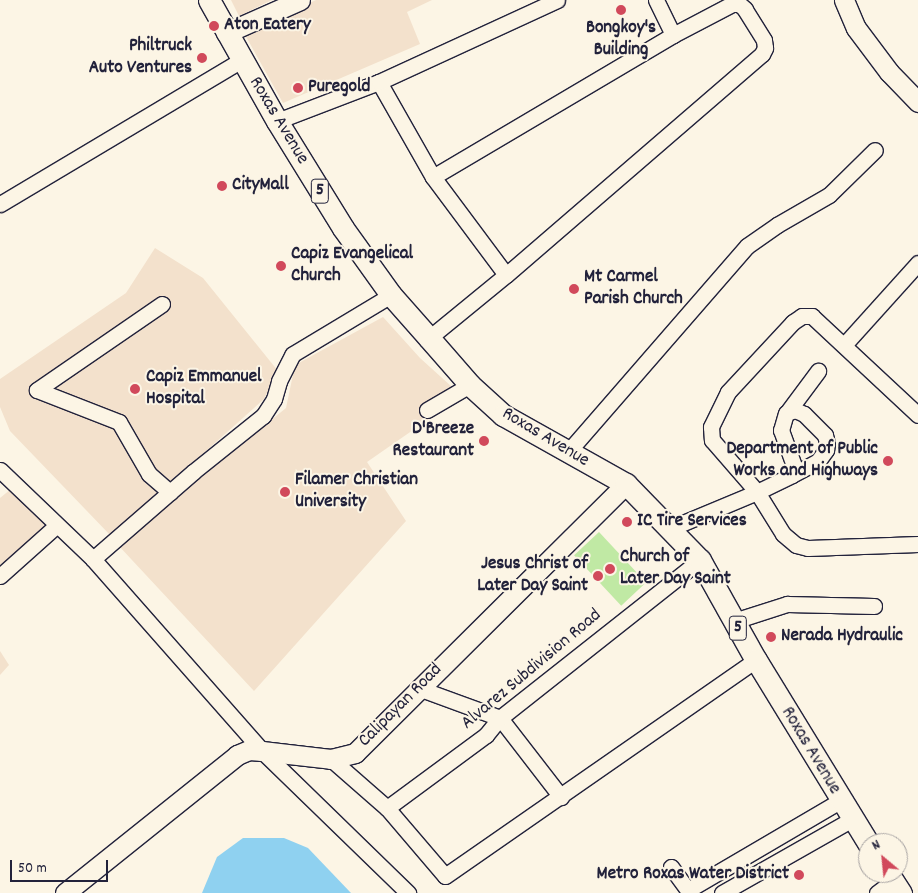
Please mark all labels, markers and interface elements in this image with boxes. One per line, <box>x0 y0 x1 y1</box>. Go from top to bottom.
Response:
marker: Bongkoy's Building <box>615 4 627 16</box>
place label: Aton Eatery <box>224 15 311 37</box>
place label: Bongkoy's Building <box>586 18 656 62</box>
marker: Aton Eatery <box>208 20 220 32</box>
place label: Philtruck Auto Ventures <box>89 36 192 80</box>
marker: Philtruck Auto Ventures <box>196 52 208 64</box>
street label: Roxas Avenue <box>243 73 313 169</box>
place label: Puregold <box>308 77 370 99</box>
marker: Puregold <box>292 82 304 94</box>
place label: CityMall <box>232 175 289 197</box>
road number: 5 <box>310 176 330 207</box>
marker: CityMall <box>216 180 228 192</box>
place label: Capiz Evangelical Church <box>291 244 413 288</box>
marker: Capiz Evangelical Church <box>275 260 287 272</box>
place label: Mt Carmel Parish Church <box>584 267 683 311</box>
marker: Mt Carmel Parish Church <box>568 283 580 295</box>
place label: Capiz Emmanuel Hospital <box>146 367 262 411</box>
marker: Capiz Emmanuel Hospital <box>128 382 142 396</box>
street label: Roxas Avenue <box>497 403 593 473</box>
place label: D'Breeze Restaurant <box>393 419 474 463</box>
marker: D'Breeze Restaurant <box>478 435 490 447</box>
place label: Department of Public Works and Highways <box>726 439 878 483</box>
marker: Department of Public Works and Highways <box>882 455 894 467</box>
place label: Filamer Christian University <box>295 470 418 514</box>
marker: Filamer Christian University <box>279 486 291 498</box>
place label: IC Tire Services <box>637 511 747 533</box>
marker: IC Tire Services <box>621 516 633 528</box>
place label: Church of Later Day Saint <box>620 547 731 591</box>
place label: Jesus Christ of Later Day Saint <box>477 554 588 598</box>
marker: Church of Later Day Saint <box>604 563 616 575</box>
marker: Jesus Christ of Later Day Saint <box>592 570 604 582</box>
street label: Alvarez Subdivision Road <box>457 605 607 735</box>
road number: 5 <box>728 612 748 644</box>
place label: Nerada Hydraulic <box>781 626 903 648</box>
marker: Nerada Hydraulic <box>765 631 777 643</box>
street label: Calipayan Road <box>354 659 448 753</box>
street label: Roxas Avenue <box>775 703 845 799</box>
north arrow <box>858 833 908 883</box>
text: N <box>869 835 884 856</box>
scale bar <box>12 850 110 882</box>
text: 50 m <box>18 858 47 880</box>
place label: Metro Roxas Water District <box>597 864 789 886</box>
marker: Metro Roxas Water District <box>793 869 805 881</box>

